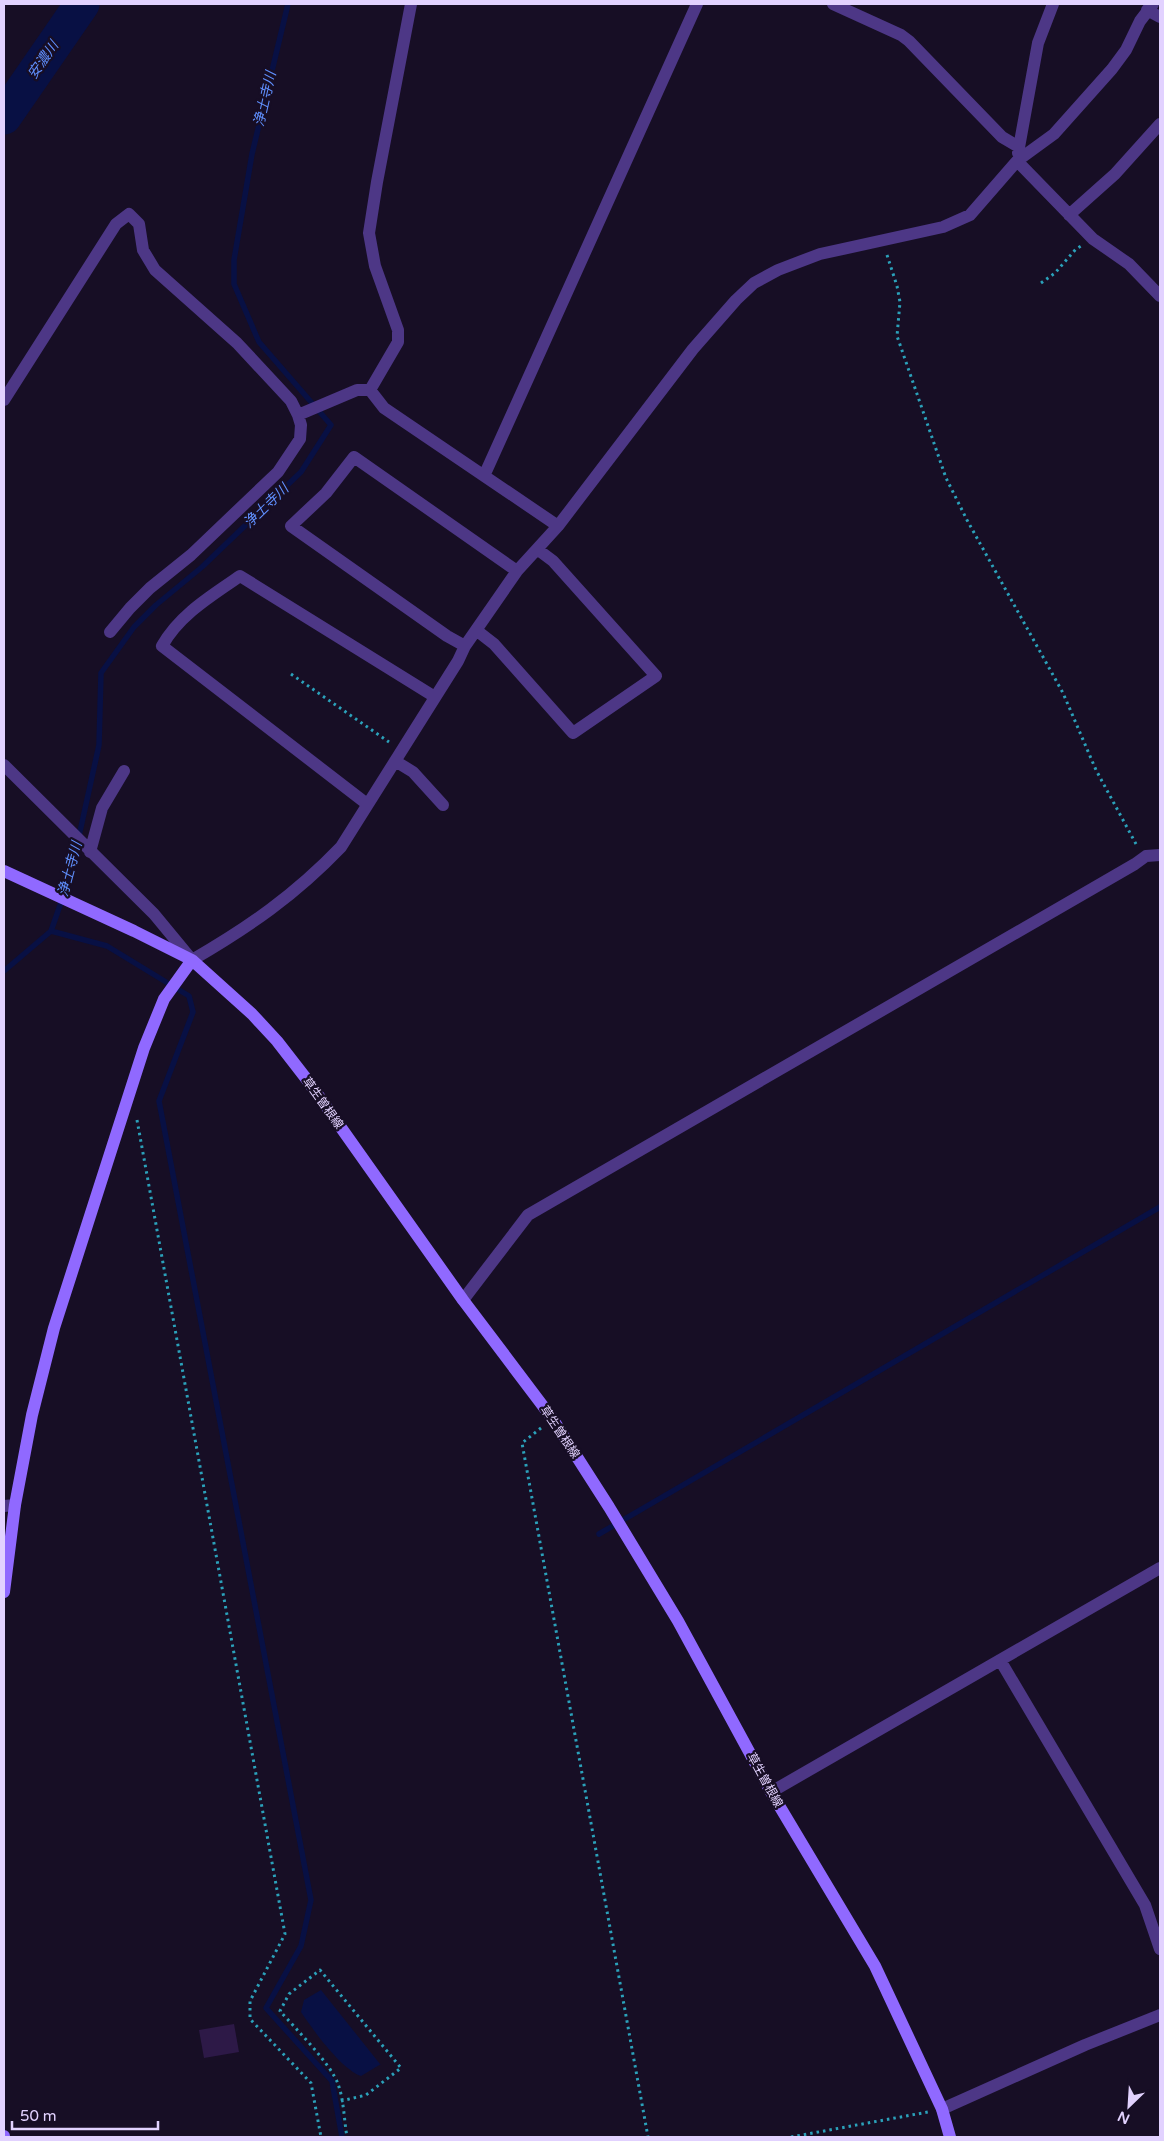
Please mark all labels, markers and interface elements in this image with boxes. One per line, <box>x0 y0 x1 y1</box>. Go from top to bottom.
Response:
water label: 安濃川 <box>24 36 63 82</box>
water label: 浄土寺川 <box>250 68 280 128</box>
water label: 浄土寺川 <box>240 479 293 532</box>
water label: 浄土寺川 <box>55 838 86 898</box>
street label: 草生曽根線 <box>300 1075 346 1131</box>
street label: 草生曽根線 <box>537 1403 583 1461</box>
street label: 草生曽根線 <box>744 1750 786 1810</box>
north arrow <box>1104 2081 1154 2131</box>
scale bar <box>12 2098 159 2130</box>
text: 50 m <box>20 2107 57 2125</box>
text: N <box>1115 2107 1132 2127</box>

